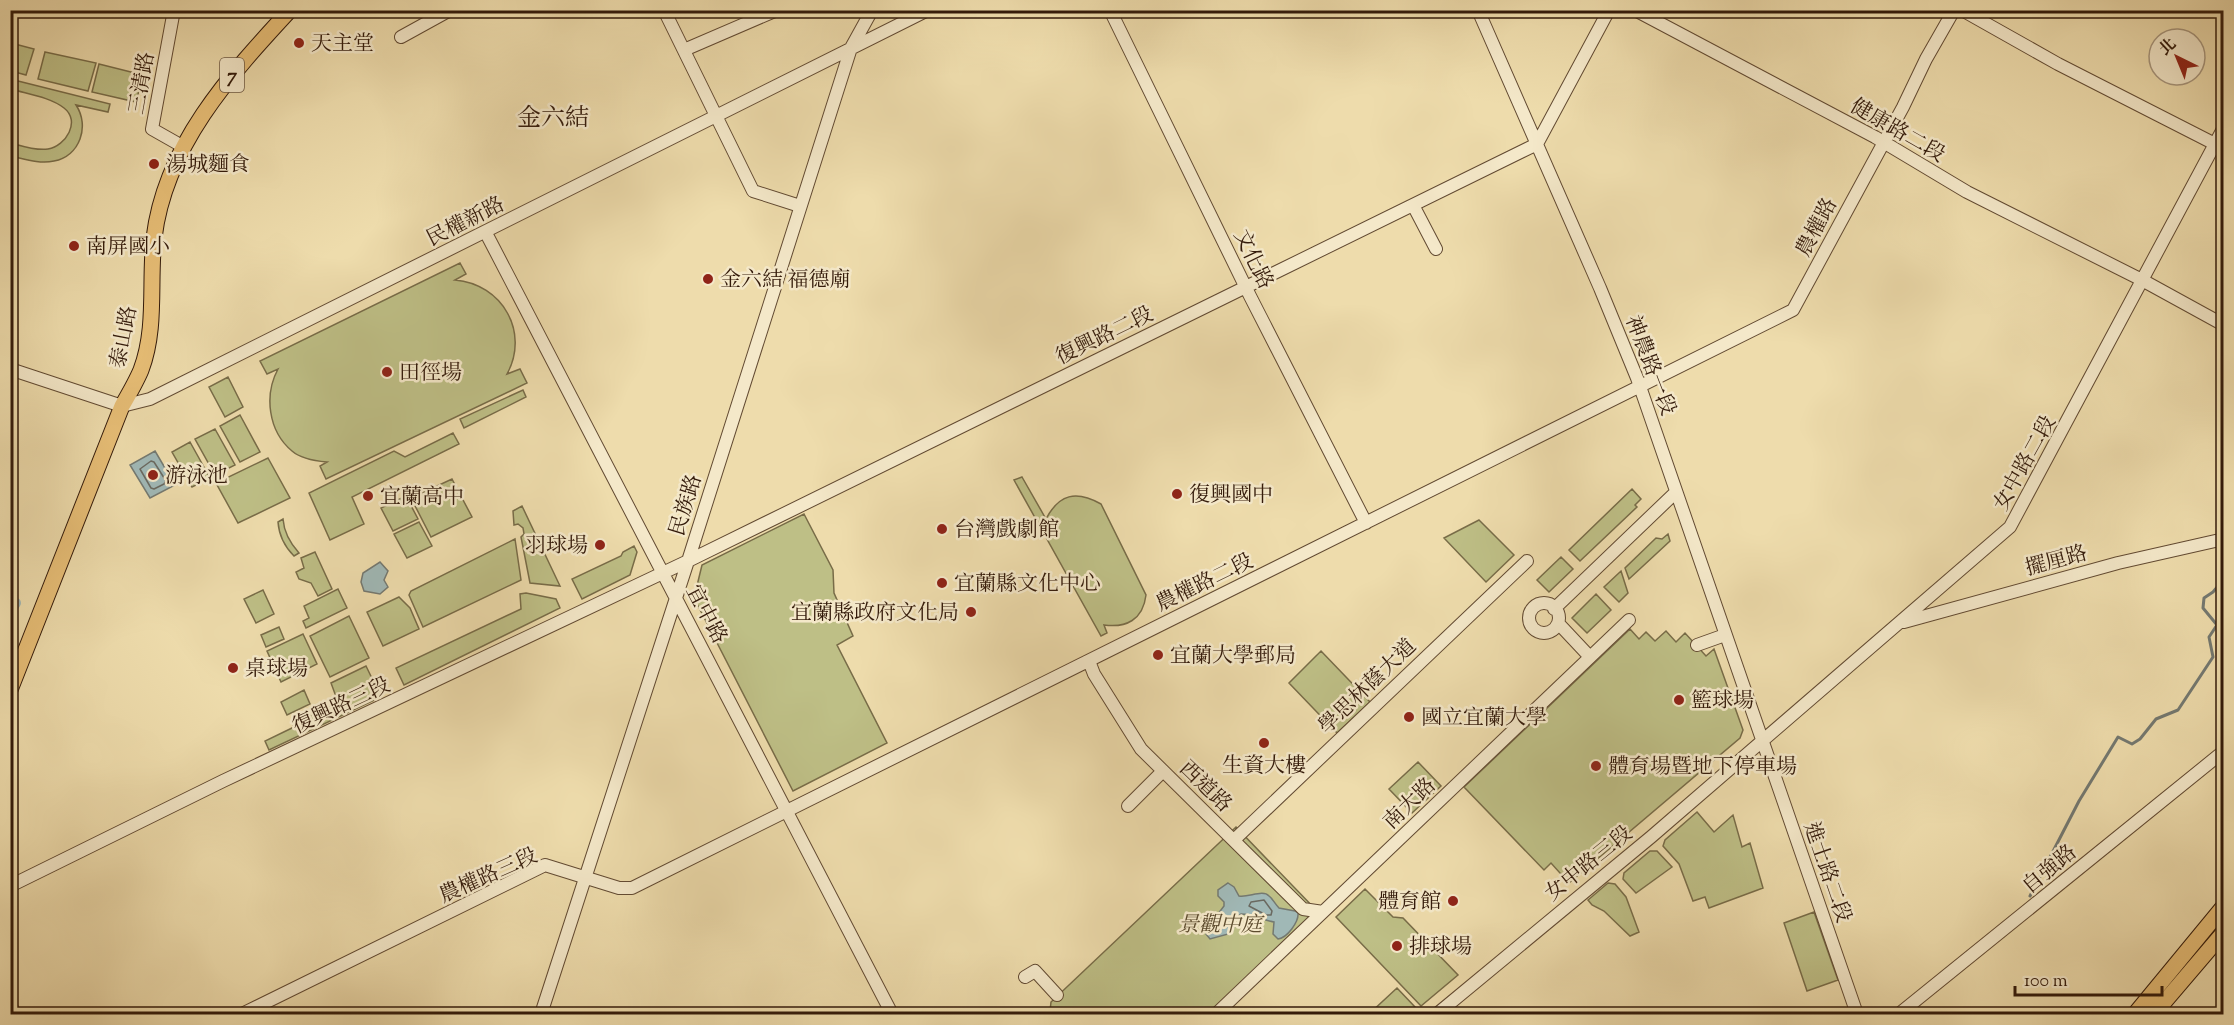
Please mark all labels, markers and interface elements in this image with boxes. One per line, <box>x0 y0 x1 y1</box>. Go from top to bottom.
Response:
north arrow <box>2147 27 2207 87</box>
place label: 天主堂 <box>311 30 374 60</box>
text: 北 <box>2155 34 2182 62</box>
marker: 天主堂 <box>292 36 306 50</box>
street label: 三清路 <box>123 50 163 117</box>
road number: 7 <box>220 58 244 92</box>
street label: 健康路二段 <box>1844 92 1950 171</box>
district label: 金六結 <box>517 102 589 136</box>
place label: 湯城麵食 <box>166 151 250 181</box>
marker: 湯城麵食 <box>147 157 161 171</box>
street label: 民權新路 <box>422 190 510 255</box>
street label: 農權路 <box>1790 193 1846 263</box>
street label: 文化路 <box>1225 225 1279 295</box>
place label: 南屏國小 <box>86 233 170 263</box>
marker: 南屏國小 <box>67 239 81 253</box>
place label: 金六結 福德廟 <box>720 266 850 296</box>
marker: 金六結 福德廟 <box>701 272 715 286</box>
street label: 復興路二段 <box>1051 300 1159 373</box>
street label: 泰山路 <box>104 304 146 371</box>
street label: 神農路一段 <box>1616 311 1682 420</box>
place label: 田徑場 <box>399 359 462 389</box>
marker: 田徑場 <box>380 365 394 379</box>
street label: 女中路二段 <box>1987 411 2064 517</box>
place label: 游泳池 <box>165 462 228 492</box>
marker: 游泳池 <box>146 468 160 482</box>
street label: 民族路 <box>663 471 710 540</box>
place label: 復興國中 <box>1189 481 1273 511</box>
place label: 宜蘭高中 <box>380 483 464 513</box>
marker: 復興國中 <box>1170 487 1184 501</box>
marker: 宜蘭高中 <box>361 489 375 503</box>
place label: 台灣戲劇館 <box>954 516 1059 546</box>
marker: 台灣戲劇館 <box>935 522 949 536</box>
place label: 羽球場 <box>525 532 588 562</box>
marker: 羽球場 <box>593 538 607 552</box>
street label: 擺厘路 <box>2022 539 2091 585</box>
street label: 農權路二段 <box>1151 547 1259 620</box>
place label: 宜蘭縣文化中心 <box>954 570 1101 600</box>
marker: 宜蘭縣文化中心 <box>935 576 949 590</box>
street label: 宜中路 <box>677 580 733 650</box>
place label: 宜蘭縣政府文化局 <box>791 599 959 629</box>
marker: 宜蘭縣政府文化局 <box>964 605 978 619</box>
street label: 學思林蔭大道 <box>1313 633 1424 742</box>
place label: 宜蘭大學郵局 <box>1170 642 1296 672</box>
marker: 宜蘭大學郵局 <box>1151 648 1165 662</box>
place label: 桌球場 <box>245 655 308 685</box>
marker: 桌球場 <box>226 661 240 675</box>
street label: 復興路三段 <box>288 671 396 743</box>
place label: 籃球場 <box>1691 687 1754 717</box>
marker: 籃球場 <box>1672 693 1686 707</box>
place label: 國立宜蘭大學 <box>1421 704 1547 734</box>
marker: 國立宜蘭大學 <box>1402 710 1416 724</box>
marker: 生資大樓 <box>1257 736 1271 750</box>
place label: 生資大樓 <box>1222 752 1306 782</box>
place label: 體育場暨地下停車場 <box>1608 753 1797 783</box>
street label: 西道路 <box>1172 755 1238 820</box>
marker: 體育場暨地下停車場 <box>1589 759 1603 773</box>
street label: 南大路 <box>1377 772 1443 837</box>
street label: 進士路二段 <box>1795 818 1857 927</box>
street label: 女中路三段 <box>1539 820 1639 909</box>
street label: 自強路 <box>2017 839 2084 902</box>
street label: 農權路三段 <box>435 842 543 912</box>
place label: 體育館 <box>1378 888 1441 918</box>
marker: 體育館 <box>1446 894 1460 908</box>
park label: 景觀中庭 <box>1178 911 1265 941</box>
place label: 排球場 <box>1409 933 1472 963</box>
marker: 排球場 <box>1390 939 1404 953</box>
scale bar <box>2015 959 2162 997</box>
text: 100 m <box>2024 969 2068 995</box>

